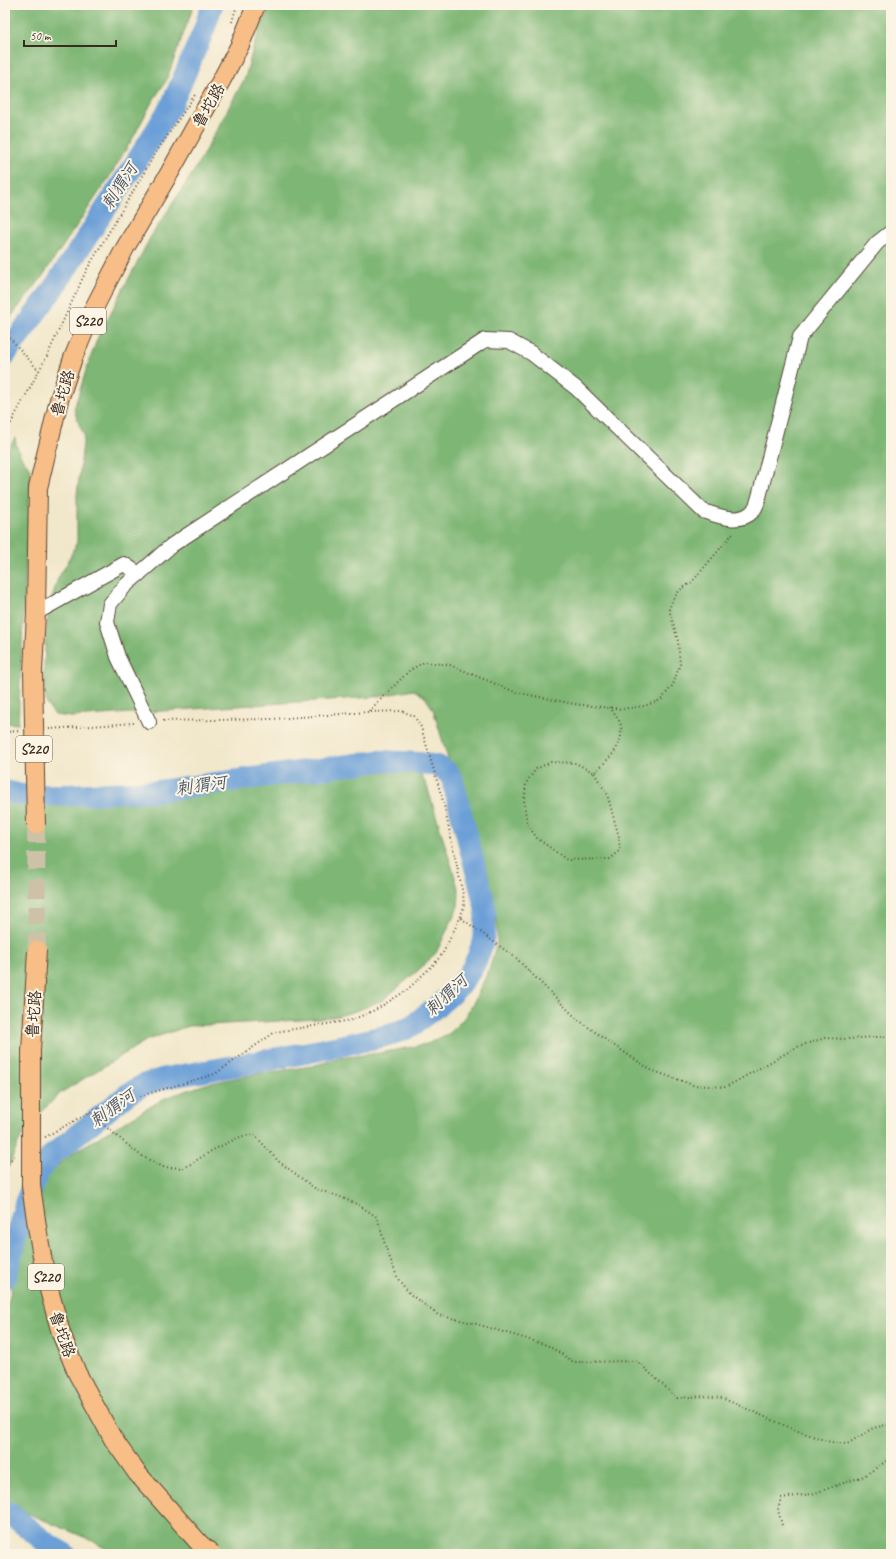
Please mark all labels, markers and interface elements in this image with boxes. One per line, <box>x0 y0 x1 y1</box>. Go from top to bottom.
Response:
scale bar <box>24 22 116 48</box>
text: 50 m <box>30 28 52 44</box>
street label: 鲁坨路 <box>188 80 229 131</box>
water label: 刺猬河 <box>97 157 144 213</box>
road number: S220 <box>70 308 106 334</box>
street label: 鲁坨路 <box>47 367 79 419</box>
road number: S220 <box>16 736 52 762</box>
water label: 刺猬河 <box>174 771 231 799</box>
water label: 刺猬河 <box>421 968 474 1020</box>
street label: 鲁坨路 <box>22 989 46 1039</box>
water label: 刺猬河 <box>85 1083 142 1132</box>
road number: S220 <box>28 1264 64 1290</box>
street label: 鲁坨路 <box>45 1308 79 1360</box>

